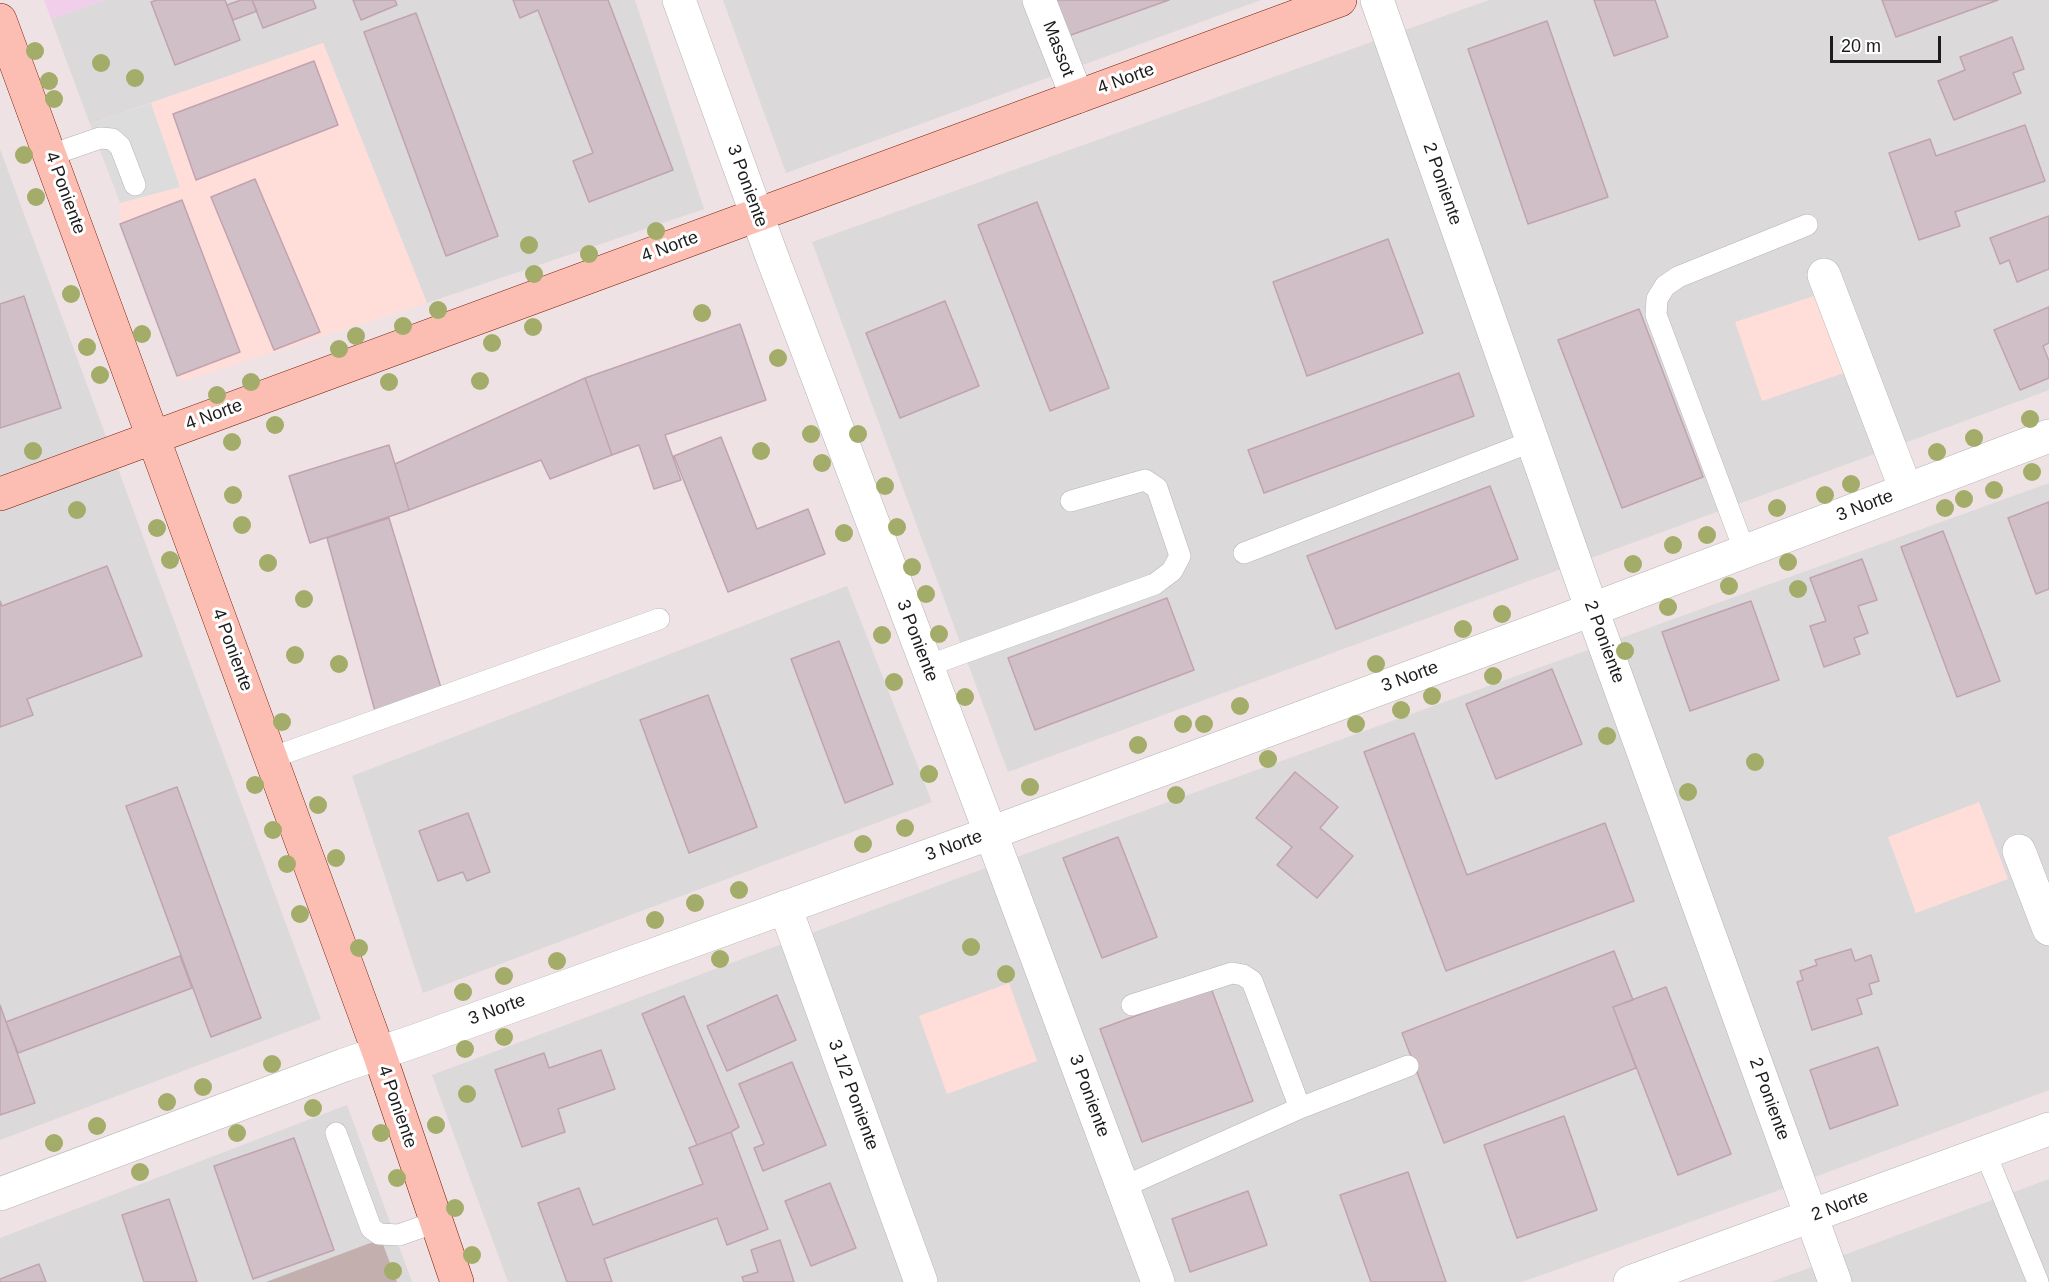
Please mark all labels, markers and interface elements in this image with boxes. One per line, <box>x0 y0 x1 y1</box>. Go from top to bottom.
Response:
street label: Massot <box>1038 18 1078 80</box>
scale bar <box>1833 24 1944 62</box>
text: 20 m <box>1841 36 1881 56</box>
street label: 4 Norte <box>1095 59 1157 99</box>
street label: 2 Poniente <box>1418 140 1466 228</box>
street label: 3 Poniente <box>722 142 772 230</box>
street label: 4 Poniente <box>40 149 90 237</box>
street label: 4 Norte <box>639 227 701 267</box>
street label: 4 Norte <box>183 395 245 435</box>
street label: 3 Norte <box>1834 485 1896 527</box>
street label: 3 Poniente <box>891 597 943 685</box>
street label: 2 Poniente <box>1579 598 1629 686</box>
street label: 4 Poniente <box>207 606 257 694</box>
street label: 3 Norte <box>1379 657 1441 697</box>
street label: 3 Norte <box>923 826 985 866</box>
street label: 3 Norte <box>466 990 528 1030</box>
street label: 3 1/2 Poniente <box>823 1037 883 1153</box>
street label: 3 Poniente <box>1064 1052 1114 1140</box>
street label: 2 Poniente <box>1744 1055 1794 1143</box>
street label: 4 Poniente <box>373 1063 421 1151</box>
street label: 2 Norte <box>1809 1186 1871 1226</box>

